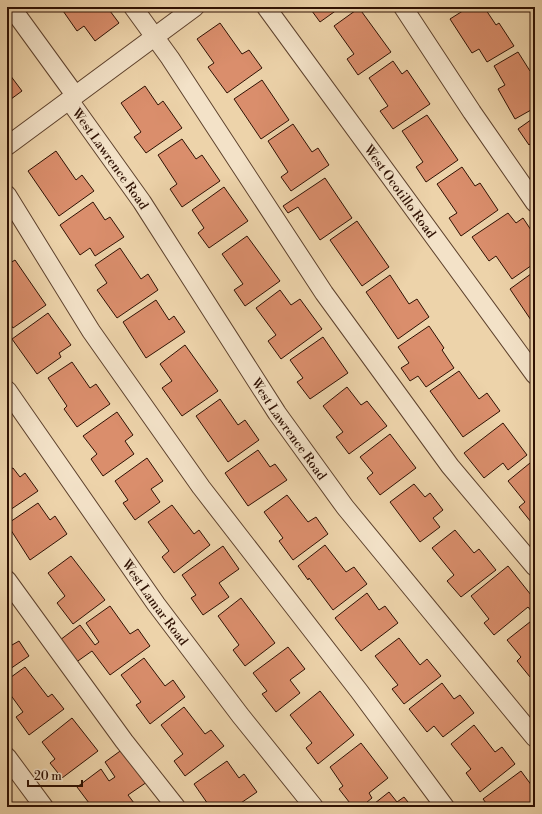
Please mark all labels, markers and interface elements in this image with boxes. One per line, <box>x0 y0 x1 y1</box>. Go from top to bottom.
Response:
street label: West Lawrence Road <box>68 105 152 213</box>
street label: West Ocotillo Road <box>360 141 439 242</box>
street label: West Lawrence Road <box>247 375 330 484</box>
street label: West Lamar Road <box>118 556 192 649</box>
scale bar <box>28 762 82 788</box>
text: 20 m <box>34 769 62 784</box>

